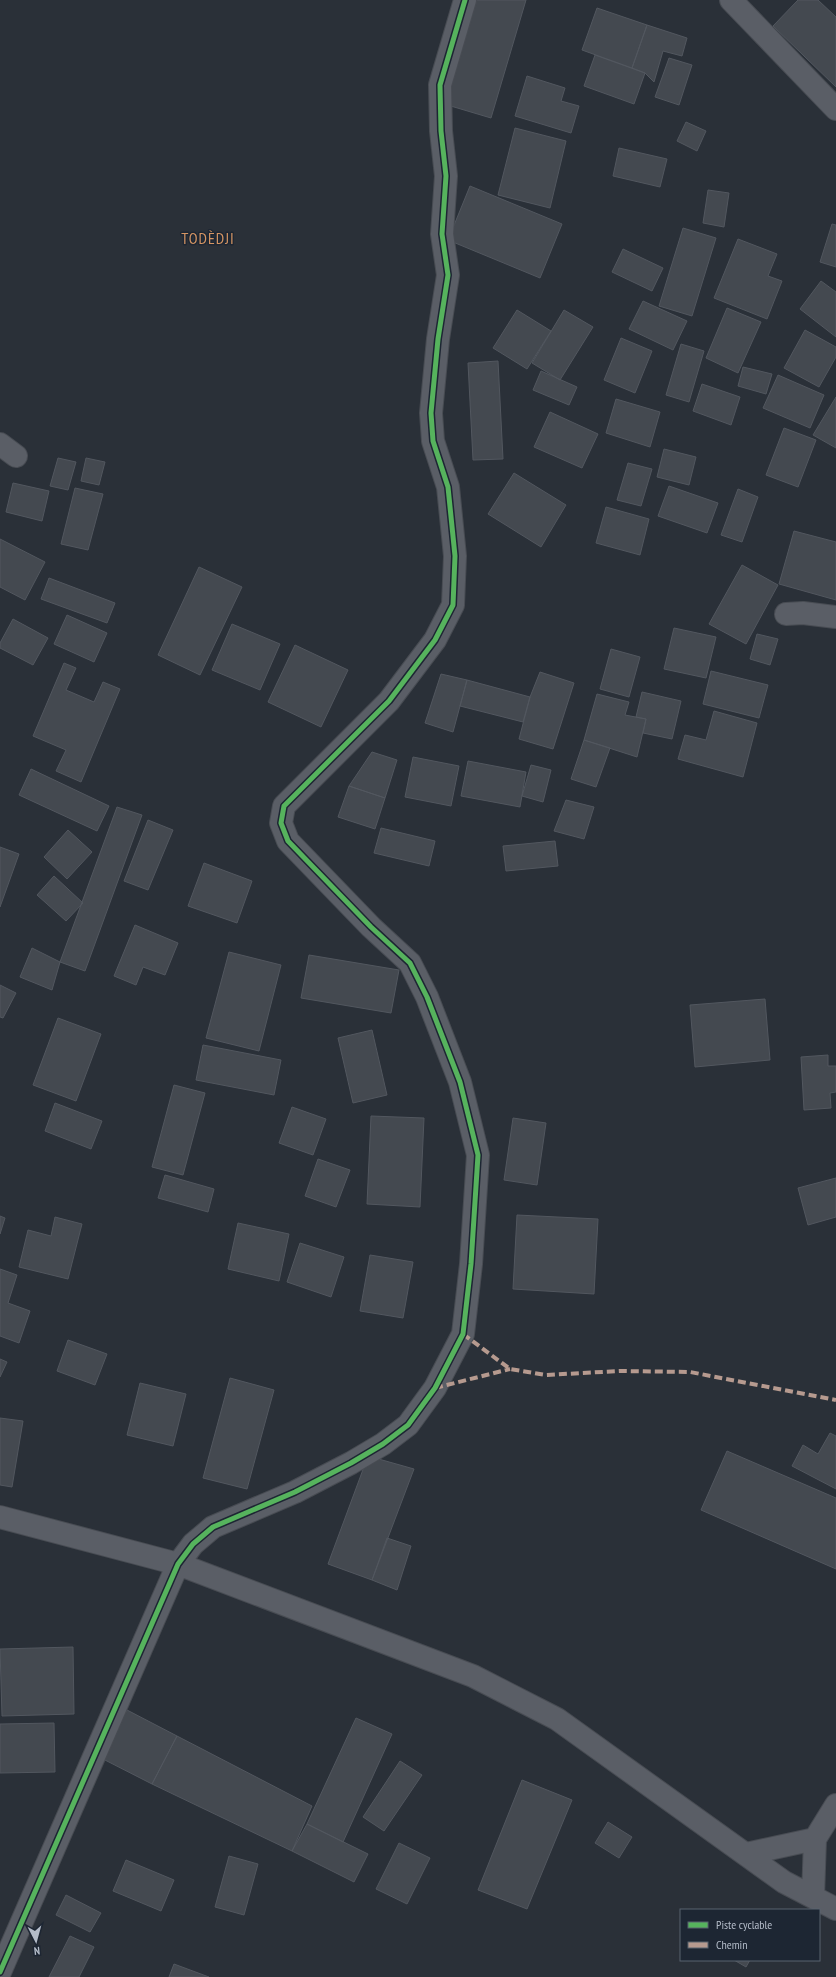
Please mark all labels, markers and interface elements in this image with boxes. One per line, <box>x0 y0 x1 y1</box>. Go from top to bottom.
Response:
district label: TODÈDJI <box>181 228 235 248</box>
legend <box>680 1909 820 1961</box>
text: Piste cyclable <box>716 1917 772 1932</box>
north arrow <box>16 1921 56 1961</box>
text: Chemin <box>716 1937 747 1952</box>
text: N <box>33 1944 41 1958</box>

